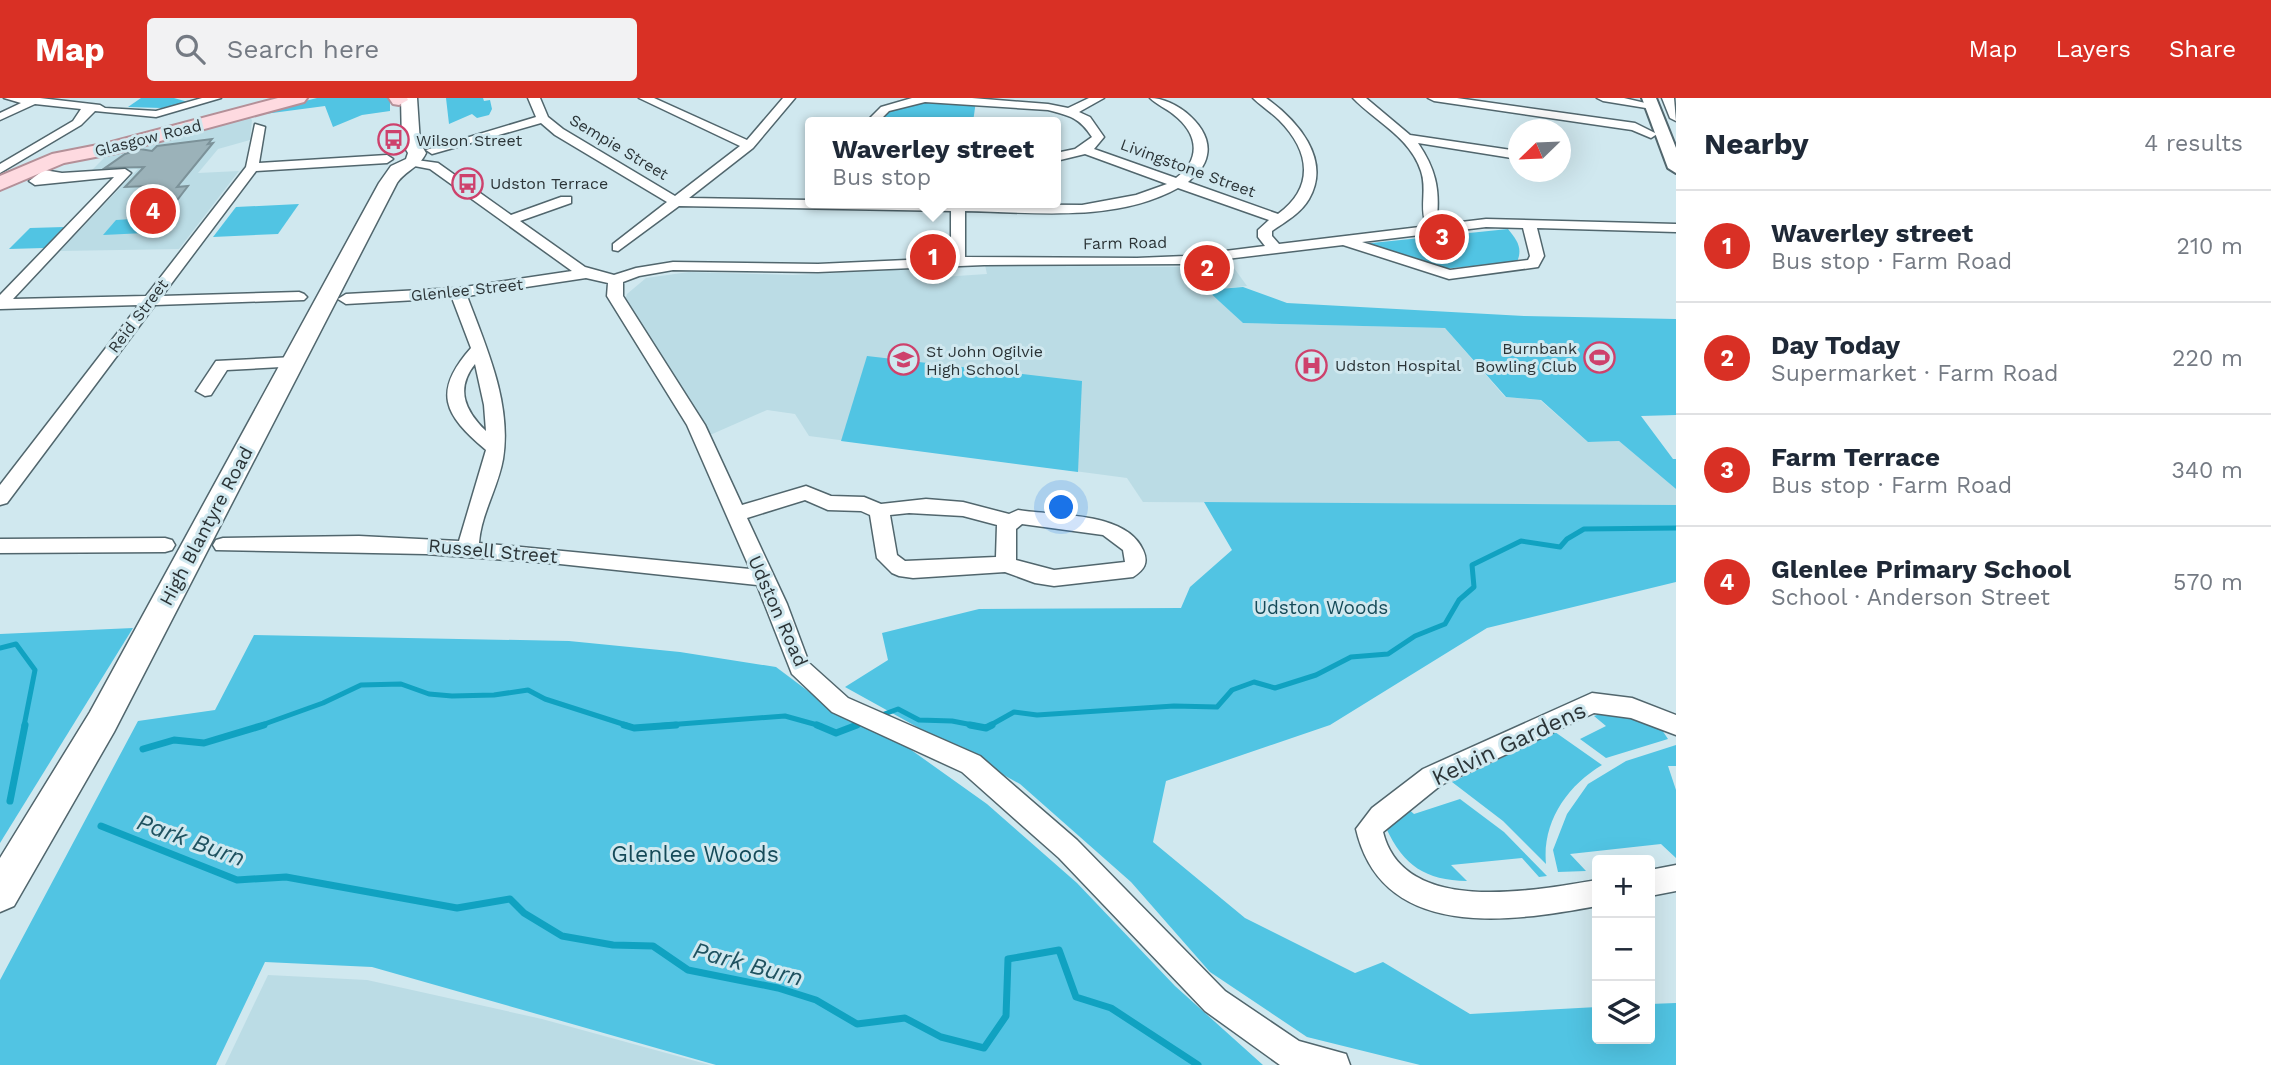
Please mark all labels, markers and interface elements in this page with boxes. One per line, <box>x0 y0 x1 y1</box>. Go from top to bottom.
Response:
search box <box>147 18 637 81</box>
text: Map <box>35 30 105 69</box>
icon: search <box>171 30 209 68</box>
text: Search here <box>227 34 379 64</box>
text: Map <box>1969 35 2017 63</box>
text: Layers <box>2055 35 2131 63</box>
text: Share <box>2169 35 2236 63</box>
street label: Sempie Street <box>566 110 672 184</box>
street label: Glasgow Road <box>93 116 203 160</box>
popup <box>805 117 1061 208</box>
north arrow <box>1508 119 1571 182</box>
bus stop icon: Wilson Street <box>376 123 410 157</box>
text: Nearby <box>1704 126 1809 161</box>
text: 4 results <box>2144 130 2243 157</box>
place label: Wilson Street <box>416 131 522 150</box>
text: Waverley street <box>832 134 1034 164</box>
street label: Livingstone Street <box>1118 135 1258 201</box>
text: Bus stop <box>832 164 931 191</box>
bus stop icon: Udston Terrace <box>450 166 484 200</box>
place label: Udston Terrace <box>490 174 608 193</box>
pin: 4 <box>130 185 176 237</box>
pin: 3 <box>1419 211 1465 263</box>
text: Waverley street <box>1771 218 1973 248</box>
pin: 1 <box>910 231 956 283</box>
street label: Farm Road <box>1083 233 1167 253</box>
text: 1 <box>1722 233 1732 260</box>
text: 210 m <box>2177 233 2243 260</box>
pin: 2 <box>1184 242 1230 294</box>
text: Bus stop · Farm Road <box>1771 248 2012 275</box>
street label: Reid Street <box>104 275 172 357</box>
street label: Glenlee Street <box>410 275 524 305</box>
text: Day Today <box>1771 330 1900 360</box>
place label: Burnbank Bowling Club <box>1475 339 1577 376</box>
sports icon: Burnbank Bowling Club <box>1583 340 1617 374</box>
place label: St John Ogilvie High School <box>926 342 1043 379</box>
school or university icon: St John Ogilvie High School <box>886 343 920 377</box>
text: 2 <box>1720 345 1734 372</box>
text: 220 m <box>2172 345 2243 372</box>
hospital icon: Udston Hospital <box>1295 348 1329 382</box>
place label: Udston Hospital <box>1335 356 1461 375</box>
text: Supermarket · Farm Road <box>1771 360 2058 387</box>
street label: High Blantyre Road <box>154 442 258 610</box>
text: Farm Terrace <box>1771 442 1940 472</box>
text: 3 <box>1720 457 1734 484</box>
text: 340 m <box>2171 457 2243 484</box>
text: Bus stop · Farm Road <box>1771 472 2012 499</box>
your location <box>1044 490 1078 524</box>
street label: Russell Street <box>427 534 559 568</box>
street label: Udston Road <box>743 552 813 670</box>
text: Glenlee Primary School <box>1771 554 2071 584</box>
text: 4 <box>1720 569 1734 596</box>
text: 570 m <box>2173 569 2243 596</box>
text: School · Anderson Street <box>1771 584 2050 611</box>
park label: Udston Woods <box>1254 596 1388 619</box>
street label: Kelvin Gardens <box>1428 697 1590 791</box>
water label: Park Burn <box>133 808 249 872</box>
park label: Glenlee Woods <box>611 841 779 868</box>
map controls <box>1592 855 1655 1044</box>
button: + <box>1592 855 1655 918</box>
button: − <box>1592 918 1655 981</box>
water label: Park Burn <box>690 936 806 992</box>
button: layers <box>1592 981 1655 1044</box>

